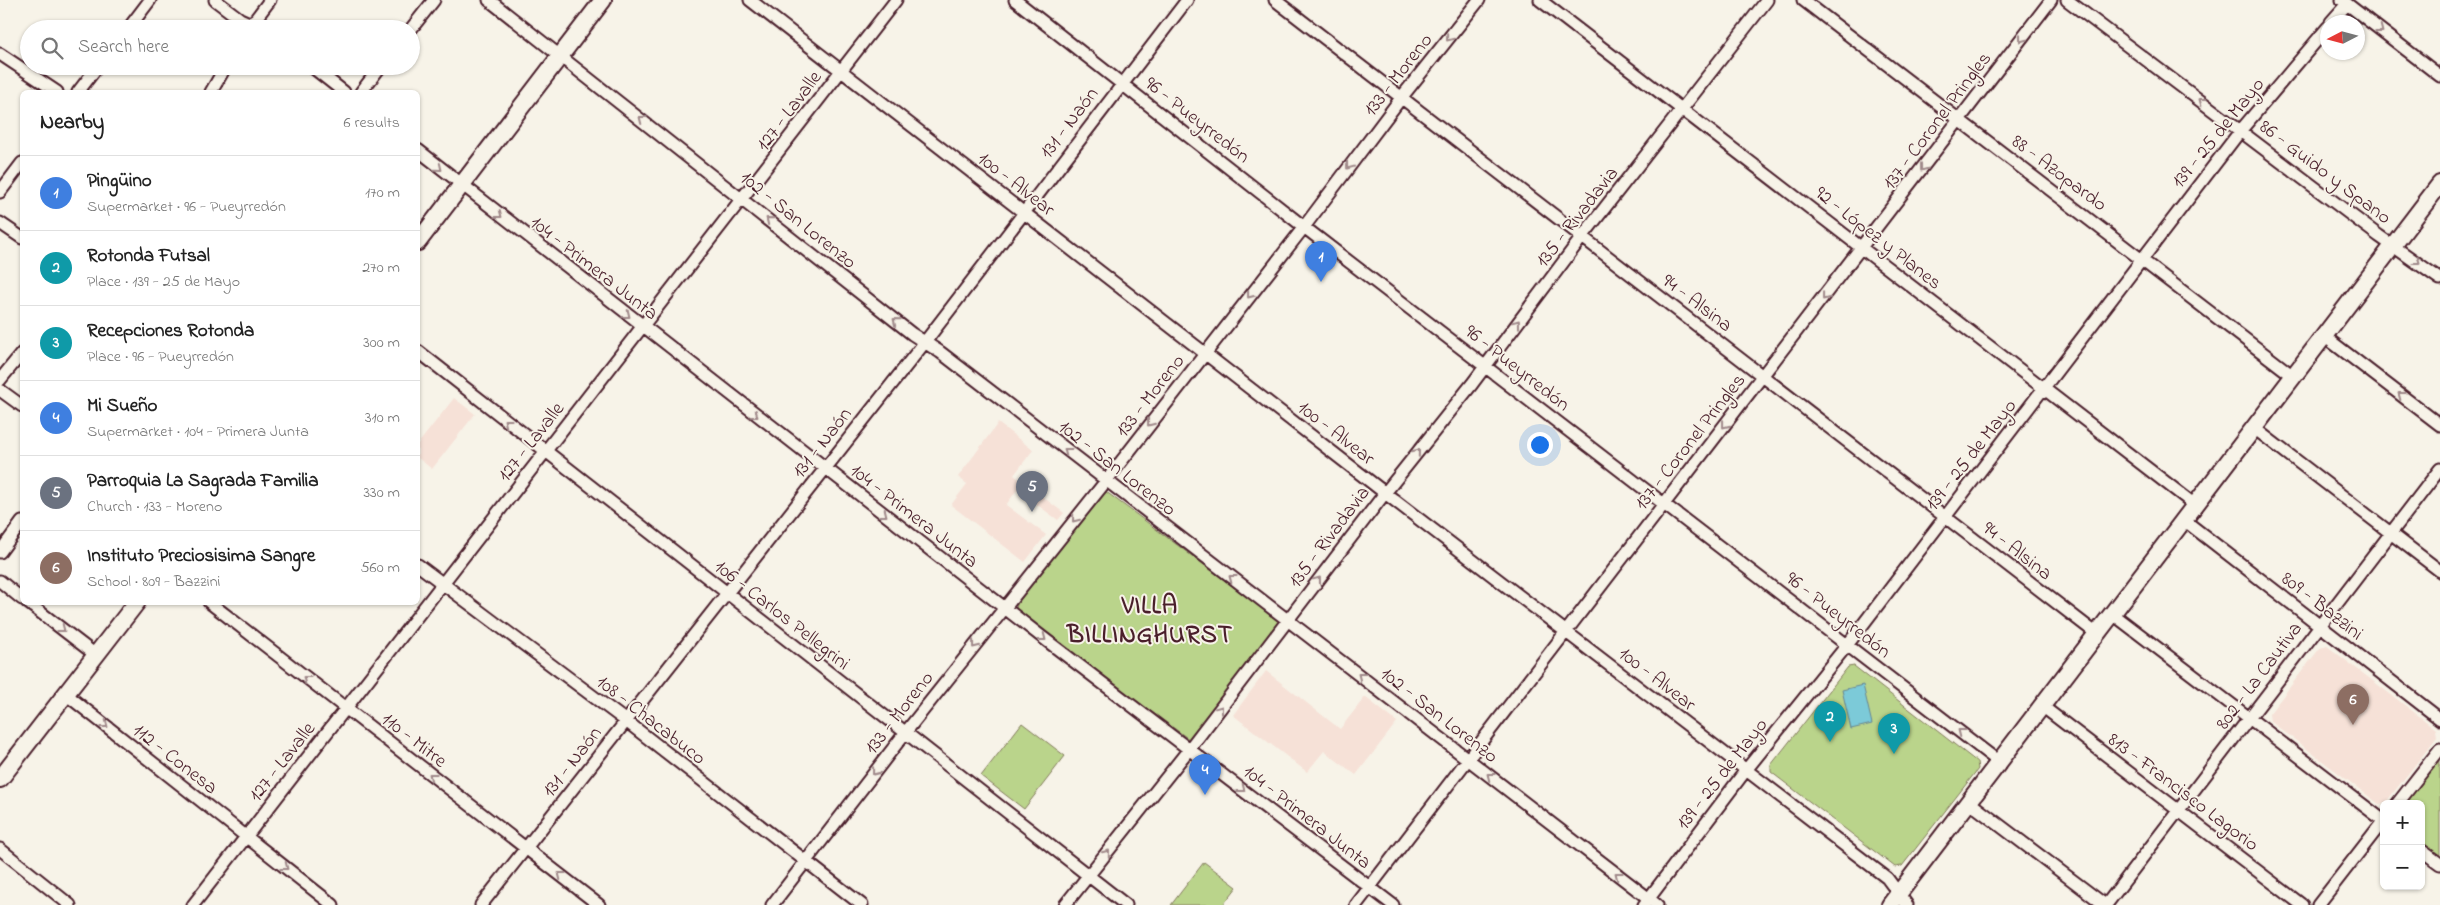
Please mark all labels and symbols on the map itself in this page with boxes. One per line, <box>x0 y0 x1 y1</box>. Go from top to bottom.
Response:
north arrow <box>2320 15 2365 60</box>
one-way arrow <box>2374 24 2384 33</box>
street label: 133 - Moreno <box>1357 28 1441 123</box>
one-way arrow <box>1446 32 1454 41</box>
one-way arrow <box>2019 33 2028 43</box>
street label: 137 - Coronel Pringles <box>1876 46 2000 197</box>
street label: 127 - Lavalle <box>750 65 830 158</box>
street label: 96 - Pueyrredón <box>1137 70 1256 172</box>
street label: 139 - 25 de Mayo <box>2165 72 2273 195</box>
street label: 131 - Naón <box>1033 82 1107 165</box>
one-way arrow <box>2198 98 2208 107</box>
street label: 86 - Guido y Spano <box>2252 114 2397 232</box>
one-way arrow <box>639 116 648 124</box>
street label: 88 - Azopardo <box>2005 128 2112 220</box>
street label: 100 - Alvear <box>971 145 1061 225</box>
one-way arrow <box>1347 160 1355 169</box>
street label: 135 - Rivadavia <box>1529 161 1627 274</box>
one-way arrow <box>433 162 442 170</box>
one-way arrow <box>1921 162 1929 171</box>
street label: 102 - San Lorenzo <box>733 165 862 277</box>
street label: 92 - López y Planes <box>1808 180 1947 298</box>
one-way arrow <box>493 209 502 217</box>
street label: 104 - Primera Junta <box>523 210 664 328</box>
one-way arrow <box>766 217 775 225</box>
pin: 1 <box>1305 241 1337 282</box>
one-way arrow <box>2411 256 2420 264</box>
street label: 94 - Alsina <box>1655 268 1738 340</box>
one-way arrow <box>1247 289 1255 298</box>
one-way arrow <box>1822 291 1830 300</box>
one-way arrow <box>621 310 630 318</box>
street label: 96 - Pueyrredón <box>1457 318 1576 420</box>
one-way arrow <box>893 319 902 327</box>
one-way arrow <box>1511 319 1520 329</box>
street label: 133 - Moreno <box>1109 349 1193 444</box>
street label: 137 - Coronel Pringles <box>1628 368 1754 518</box>
one-way arrow <box>2397 392 2407 401</box>
street label: 100 - Alvear <box>1291 394 1381 474</box>
street label: 139 - 25 de Mayo <box>1919 394 2025 518</box>
street label: 127 - Lavalle <box>491 396 572 489</box>
street label: 131 - Naón <box>786 402 860 485</box>
one-way arrow <box>749 409 758 417</box>
street label: 102 - San Lorenzo <box>1051 414 1182 524</box>
one-way arrow <box>1148 417 1156 426</box>
one-way arrow <box>504 419 513 428</box>
one-way arrow <box>1722 419 1731 429</box>
your location <box>1527 432 1553 458</box>
one-way arrow <box>1412 448 1421 457</box>
one-way arrow <box>1064 449 1073 457</box>
street label: 104 - Primera Junta <box>843 458 984 576</box>
pin: 5 <box>1016 471 1048 512</box>
street label: 135 - Rivadavia <box>1282 480 1378 595</box>
one-way arrow <box>878 508 888 517</box>
one-way arrow <box>1072 514 1081 523</box>
street label: 94 - Alsina <box>1975 515 2058 589</box>
street label: 106 - Carlos Pellegrini <box>707 554 856 679</box>
street label: 96 - Pueyrredón <box>1778 565 1897 667</box>
street label: 809 - Bazzini <box>2274 565 2369 648</box>
one-way arrow <box>1228 575 1238 584</box>
one-way arrow <box>1313 577 1321 586</box>
district label: VILLA BILLINGHURST <box>1066 589 1233 654</box>
street label: 802 - La Cautiva <box>2210 616 2310 737</box>
one-way arrow <box>56 624 65 632</box>
one-way arrow <box>1037 632 1046 640</box>
one-way arrow <box>972 639 980 648</box>
street label: 100 - Alvear <box>1612 640 1702 720</box>
street label: 102 - San Lorenzo <box>1373 661 1504 771</box>
street label: 133 - Moreno <box>858 666 942 761</box>
street label: 108 - Chacabuco <box>589 669 711 773</box>
one-way arrow <box>1358 674 1367 682</box>
one-way arrow <box>303 676 312 684</box>
pin: 6 <box>2337 684 2369 725</box>
pin: 2 <box>1814 701 1846 742</box>
street label: 110 - Mitre <box>374 706 453 776</box>
one-way arrow <box>1214 706 1222 715</box>
street label: 139 - 25 de Mayo <box>1670 713 1776 837</box>
pin: 3 <box>1878 713 1910 754</box>
street label: 127 - Lavalle <box>242 716 323 809</box>
street label: 112 - Conesa <box>126 717 223 803</box>
one-way arrow <box>99 720 108 728</box>
street label: 131 - Naón <box>536 721 610 804</box>
street label: 813 - Francisco Lagorio <box>2100 726 2264 860</box>
one-way arrow <box>1957 728 1966 737</box>
pin: 4 <box>1189 754 1221 795</box>
street label: 104 - Primera Junta <box>1236 759 1377 877</box>
one-way arrow <box>872 766 880 775</box>
one-way arrow <box>428 773 438 782</box>
one-way arrow <box>1486 773 1496 782</box>
one-way arrow <box>1237 783 1246 792</box>
one-way arrow <box>1101 850 1109 859</box>
one-way arrow <box>279 861 289 870</box>
one-way arrow <box>557 872 567 881</box>
one-way arrow <box>1615 872 1624 881</box>

